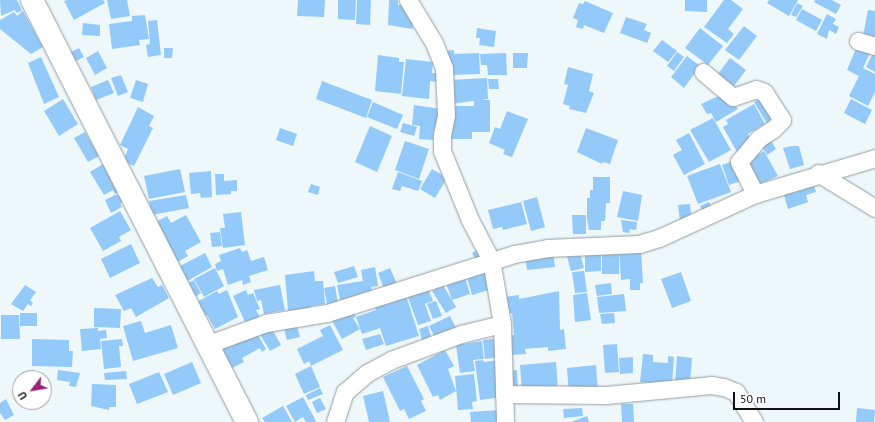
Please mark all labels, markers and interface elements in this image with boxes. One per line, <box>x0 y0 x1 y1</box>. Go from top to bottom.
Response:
north arrow <box>12 370 52 410</box>
scale bar <box>735 384 842 410</box>
text: U <box>15 389 30 402</box>
text: 50 m <box>740 391 766 406</box>

